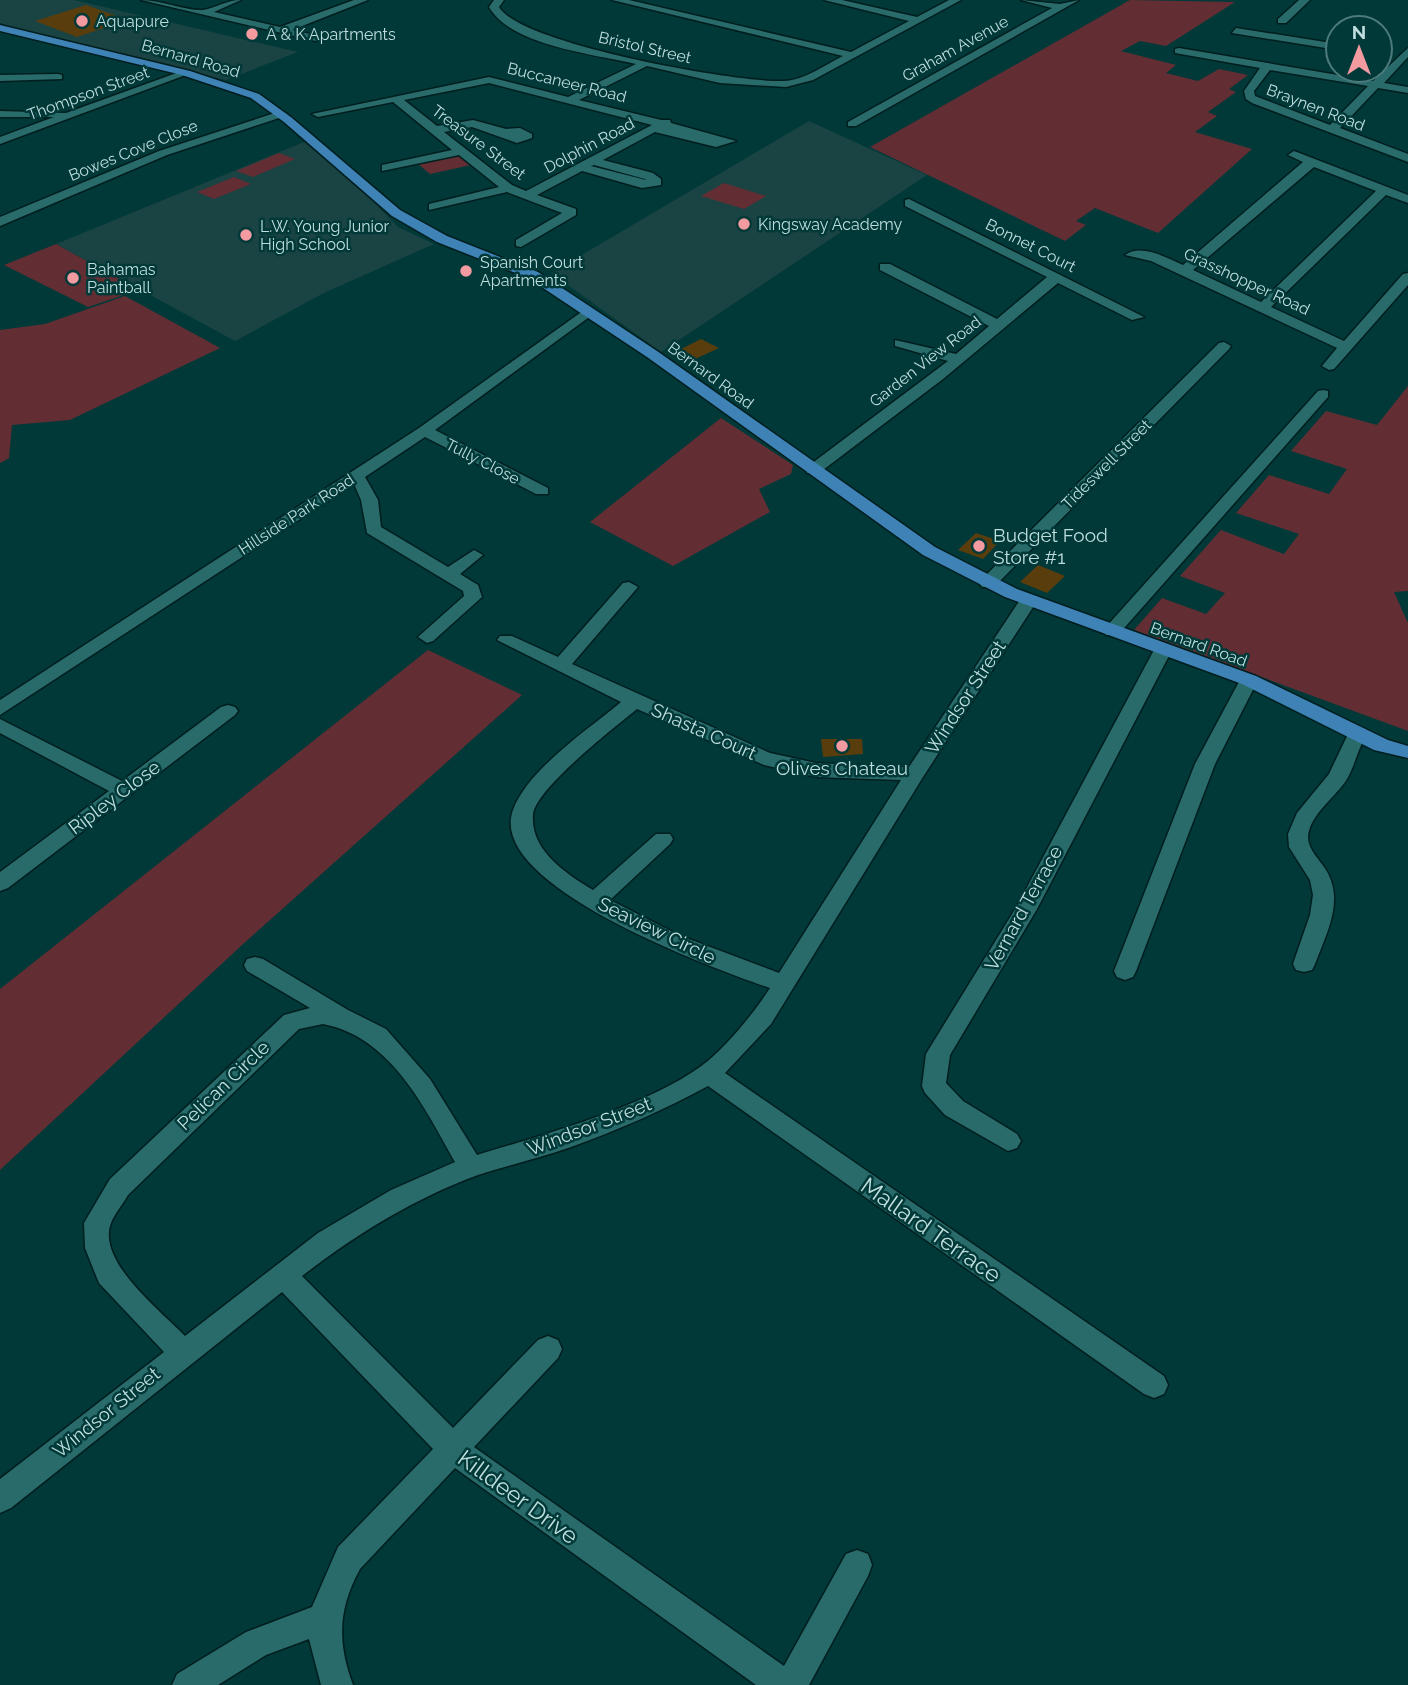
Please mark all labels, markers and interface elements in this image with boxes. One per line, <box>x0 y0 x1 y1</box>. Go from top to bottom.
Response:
street label: Graham Avenue <box>899 11 1012 85</box>
place label: Aquapure <box>96 12 169 31</box>
marker: Aquapure <box>74 13 90 29</box>
north arrow <box>1324 14 1394 84</box>
text: N <box>1352 21 1366 43</box>
place label: A & K Apartments <box>266 25 396 44</box>
marker: A & K Apartments <box>244 26 260 42</box>
street label: Bristol Street <box>597 28 694 68</box>
street label: Bernard Road <box>139 35 242 82</box>
street label: Buccaneer Road <box>505 58 628 106</box>
street label: Thompson Street <box>25 62 152 124</box>
street label: Braynen Road <box>1264 80 1368 135</box>
street label: Treasure Street <box>428 101 530 184</box>
street label: Dolphin Road <box>541 114 638 177</box>
street label: Bowes Cove Close <box>66 116 201 185</box>
place label: Kingsway Academy <box>758 215 903 234</box>
street label: Bonnet Court <box>983 215 1080 277</box>
marker: Kingsway Academy <box>736 216 752 232</box>
place label: L.W. Young Junior High School <box>260 217 390 254</box>
marker: L.W. Young Junior High School <box>238 227 254 243</box>
street label: Grasshopper Road <box>1181 244 1313 319</box>
place label: Spanish Court Apartments <box>480 253 584 290</box>
place label: Bahamas Paintball <box>87 260 156 297</box>
marker: Spanish Court Apartments <box>458 263 474 279</box>
marker: Bahamas Paintball <box>65 270 81 286</box>
street label: Garden View Road <box>866 312 985 411</box>
street label: Bernard Road <box>664 338 757 413</box>
street label: Tideswell Street <box>1058 415 1156 513</box>
street label: Tully Close <box>443 435 523 488</box>
street label: Hillside Park Road <box>235 470 358 559</box>
place label: Budget Food Store #1 <box>993 524 1108 568</box>
marker: Budget Food Store #1 <box>971 538 987 554</box>
street label: Bernard Road <box>1148 618 1250 671</box>
street label: Windsor Street <box>920 635 1010 758</box>
street label: Shasta Court <box>648 698 760 764</box>
marker: Olives Chateau <box>834 738 850 754</box>
street label: Ripley Close <box>64 756 164 838</box>
place label: Olives Chateau <box>776 757 908 779</box>
street label: Vernard Terrace <box>980 842 1066 974</box>
street label: Seaview Circle <box>595 892 719 968</box>
street label: Pelican Circle <box>173 1036 273 1134</box>
street label: Windsor Street <box>524 1092 655 1160</box>
street label: Mallard Terrace <box>856 1171 1006 1288</box>
street label: Windsor Street <box>48 1362 164 1462</box>
street label: Killdeer Drive <box>453 1444 584 1549</box>

